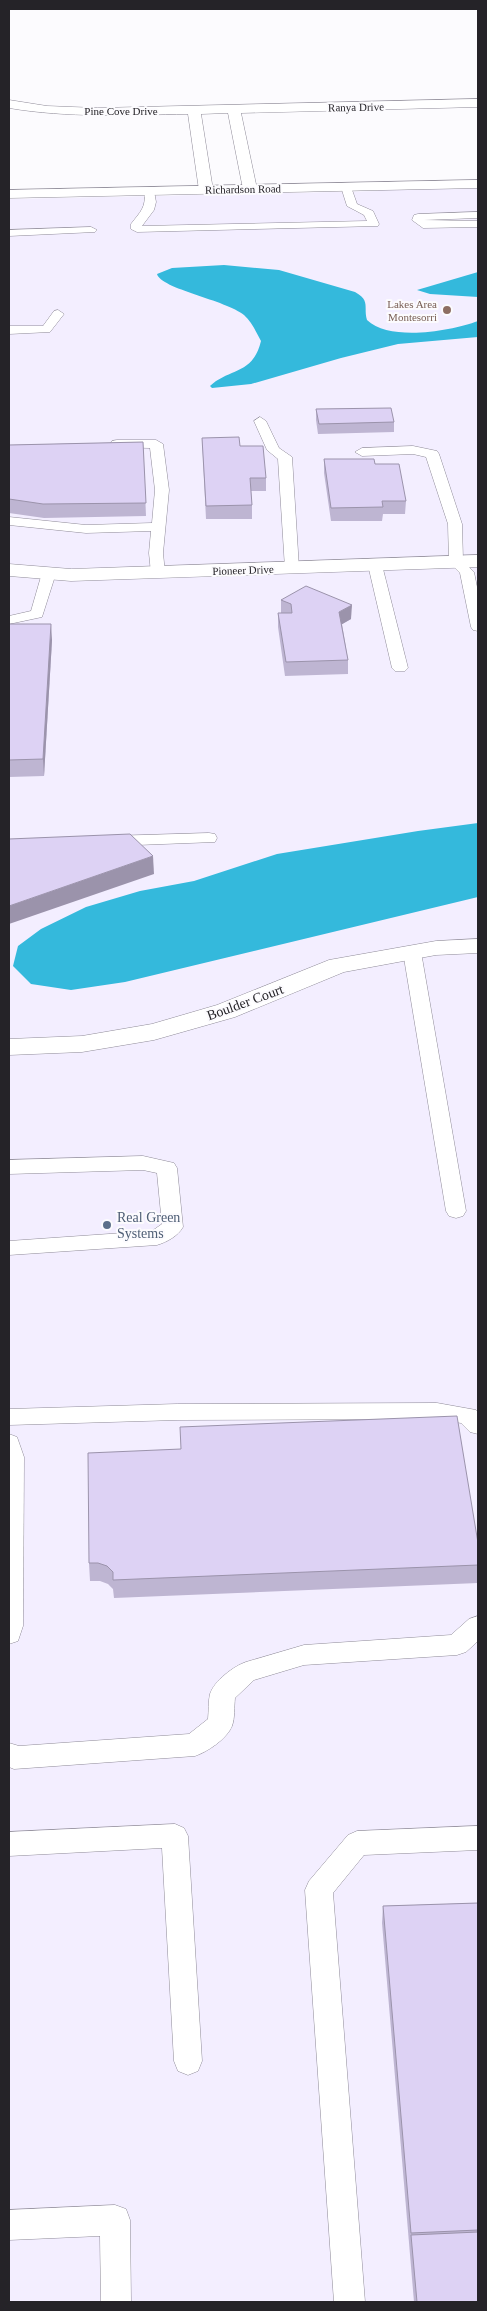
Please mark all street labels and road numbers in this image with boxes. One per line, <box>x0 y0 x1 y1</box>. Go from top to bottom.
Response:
street label: Ranya Drive <box>328 101 384 113</box>
street label: Pine Cove Drive <box>84 105 158 117</box>
street label: Richardson Road <box>205 182 282 196</box>
street label: Pioneer Drive <box>212 563 274 577</box>
street label: Boulder Court <box>205 982 286 1023</box>

